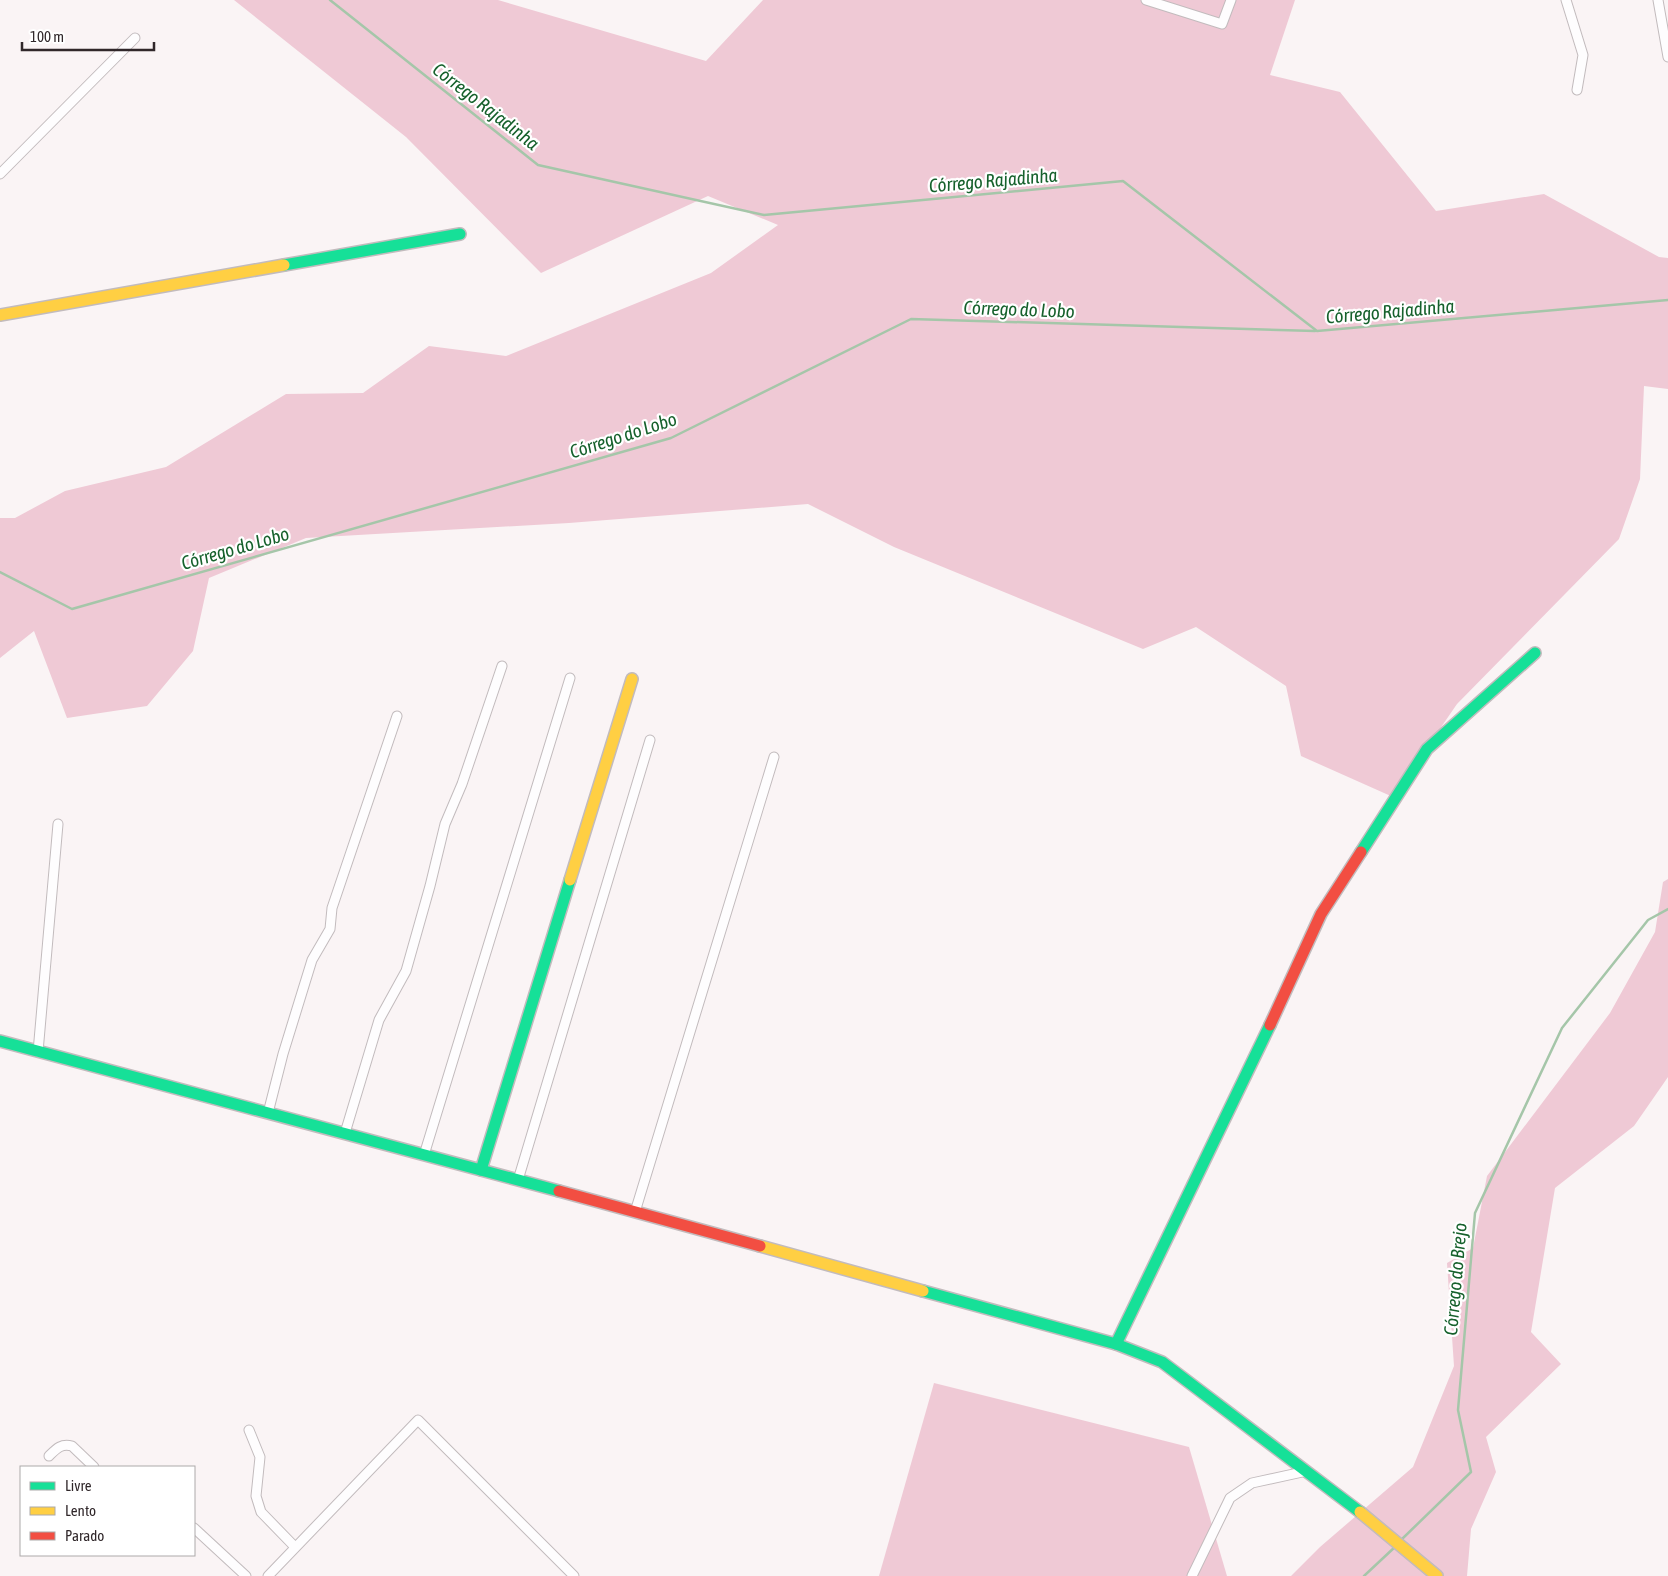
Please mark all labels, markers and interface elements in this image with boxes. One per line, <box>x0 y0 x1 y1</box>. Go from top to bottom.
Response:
scale bar <box>22 20 155 52</box>
text: 100 m <box>30 28 64 45</box>
water label: Córrego Rajadinha <box>429 58 544 154</box>
water label: Córrego Rajadinha <box>928 163 1058 197</box>
water label: Córrego Rajadinha <box>1325 294 1455 328</box>
water label: Córrego do Lobo <box>963 296 1075 322</box>
water label: Córrego do Lobo <box>567 407 679 463</box>
water label: Córrego do Lobo <box>179 522 292 574</box>
water label: Córrego do Brejo <box>1439 1222 1471 1336</box>
legend <box>20 1466 195 1556</box>
text: Livre <box>65 1477 92 1494</box>
text: Lento <box>65 1502 96 1519</box>
text: Parado <box>65 1527 104 1544</box>

